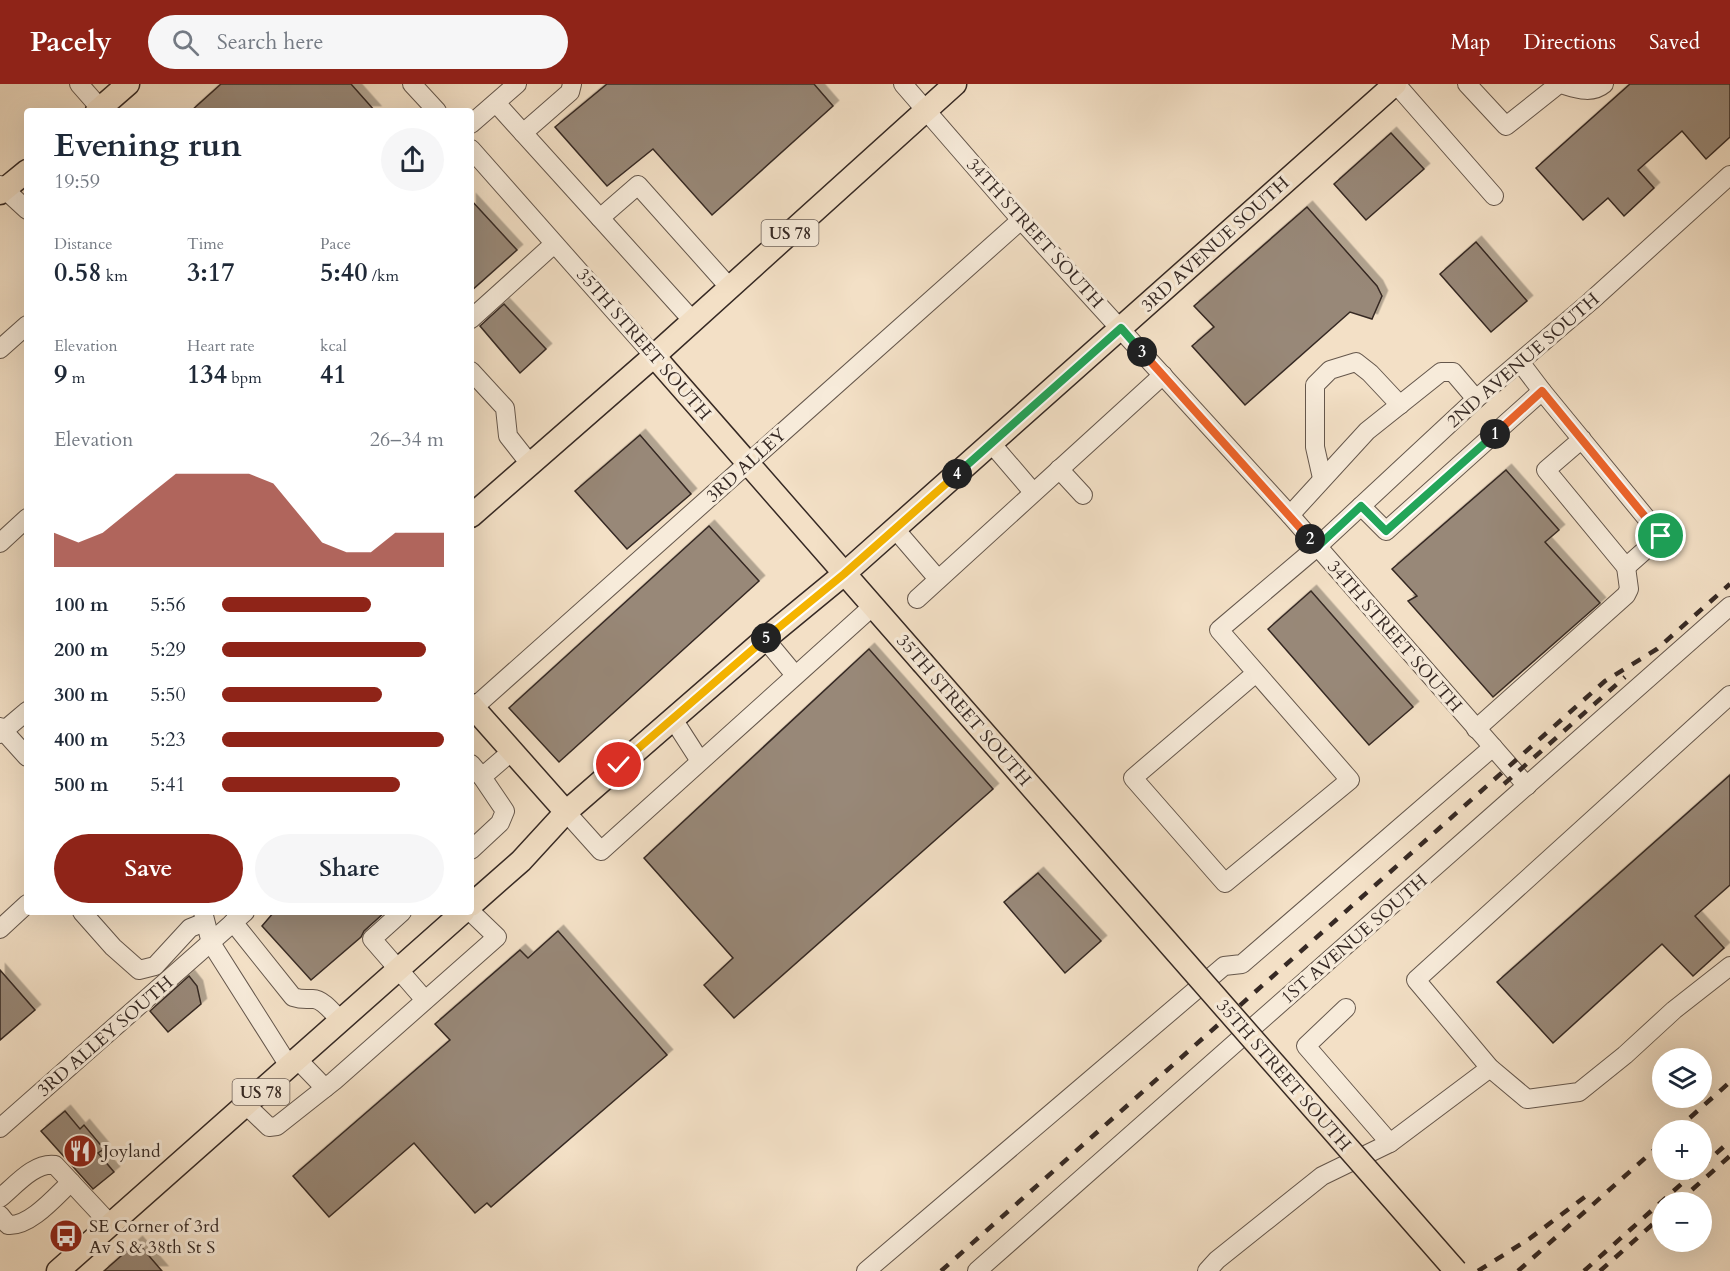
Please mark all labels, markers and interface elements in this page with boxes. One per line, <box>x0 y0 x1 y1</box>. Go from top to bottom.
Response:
search box <box>148 15 568 69</box>
text: Pacely <box>30 23 112 61</box>
icon: search <box>169 26 202 59</box>
text: Search here <box>217 27 323 57</box>
text: Map <box>1450 28 1490 57</box>
text: Directions <box>1523 28 1616 57</box>
text: Saved <box>1649 28 1700 57</box>
text: Evening run <box>54 123 242 168</box>
button: share <box>381 128 444 191</box>
street label: 34TH STREET SOUTH <box>960 153 1109 314</box>
text: 19:59 <box>54 168 100 195</box>
street label: 3RD AVENUE SOUTH <box>1136 171 1295 318</box>
road number: US 78 <box>762 220 818 246</box>
text: Distance <box>54 233 112 255</box>
text: Time <box>187 233 224 255</box>
text: Pace <box>320 233 351 255</box>
text: 0.58 <box>54 255 102 290</box>
text: 3:17 <box>187 255 235 290</box>
text: 5:40 <box>320 255 368 290</box>
street label: 35TH STREET SOUTH <box>571 263 717 426</box>
text: km <box>102 265 128 287</box>
text: /km <box>368 265 399 287</box>
street label: 2ND AVENUE SOUTH <box>1442 287 1605 434</box>
text: Elevation <box>54 335 118 357</box>
text: Heart rate <box>187 335 255 357</box>
text: kcal <box>320 335 347 357</box>
pin: 3 <box>1127 337 1157 367</box>
text: 3 <box>1138 341 1146 363</box>
text: 9 <box>54 357 67 392</box>
text: 134 <box>187 357 227 392</box>
text: 41 <box>320 357 347 392</box>
text: m <box>67 367 85 389</box>
text: bpm <box>227 367 262 389</box>
pin: 1 <box>1480 419 1510 449</box>
street label: 3RD ALLEY <box>701 422 792 508</box>
text: 1 <box>1491 423 1499 445</box>
text: Elevation <box>54 426 133 453</box>
text: 26–34 m <box>370 426 444 453</box>
pin: 4 <box>942 459 972 489</box>
text: 4 <box>953 463 961 485</box>
pin <box>1635 510 1686 561</box>
icon: arrive <box>1644 519 1677 552</box>
pin: 2 <box>1295 524 1325 554</box>
text: 2 <box>1306 528 1314 550</box>
street label: 34TH STREET SOUTH <box>1322 555 1468 718</box>
text: 100 m <box>54 591 109 618</box>
text: 5:56 <box>150 591 186 618</box>
pin: 5 <box>751 623 781 653</box>
text: 5 <box>762 627 770 649</box>
street label: 35TH STREET SOUTH <box>891 629 1037 792</box>
text: 200 m <box>54 636 109 663</box>
text: 5:29 <box>150 636 186 663</box>
text: 300 m <box>54 681 109 708</box>
text: 5:50 <box>150 681 186 708</box>
text: 400 m <box>54 726 109 753</box>
text: 5:23 <box>150 726 186 753</box>
pin <box>593 739 644 790</box>
icon: check <box>602 748 635 781</box>
text: 500 m <box>54 771 109 798</box>
text: 5:41 <box>150 771 186 798</box>
button: Save <box>54 834 243 903</box>
button: Share <box>255 834 444 903</box>
street label: 1ST AVENUE SOUTH <box>1276 869 1433 1010</box>
street label: 3RD ALLEY SOUTH <box>32 970 179 1102</box>
street label: 35TH STREET SOUTH <box>1211 994 1357 1157</box>
map controls <box>1652 1048 1712 1252</box>
button: layers <box>1652 1048 1712 1108</box>
road number: US 78 <box>232 1079 290 1105</box>
button: + <box>1652 1120 1712 1180</box>
restaurant icon: Joyland <box>62 1133 98 1169</box>
place label: Joyland <box>100 1139 161 1164</box>
button: − <box>1652 1192 1712 1252</box>
place label: SE Corner of 3rd Av S & 38th St S <box>89 1214 220 1260</box>
bus stop icon: SE Corner of 3rd Av S & 38th St S <box>48 1218 84 1254</box>

